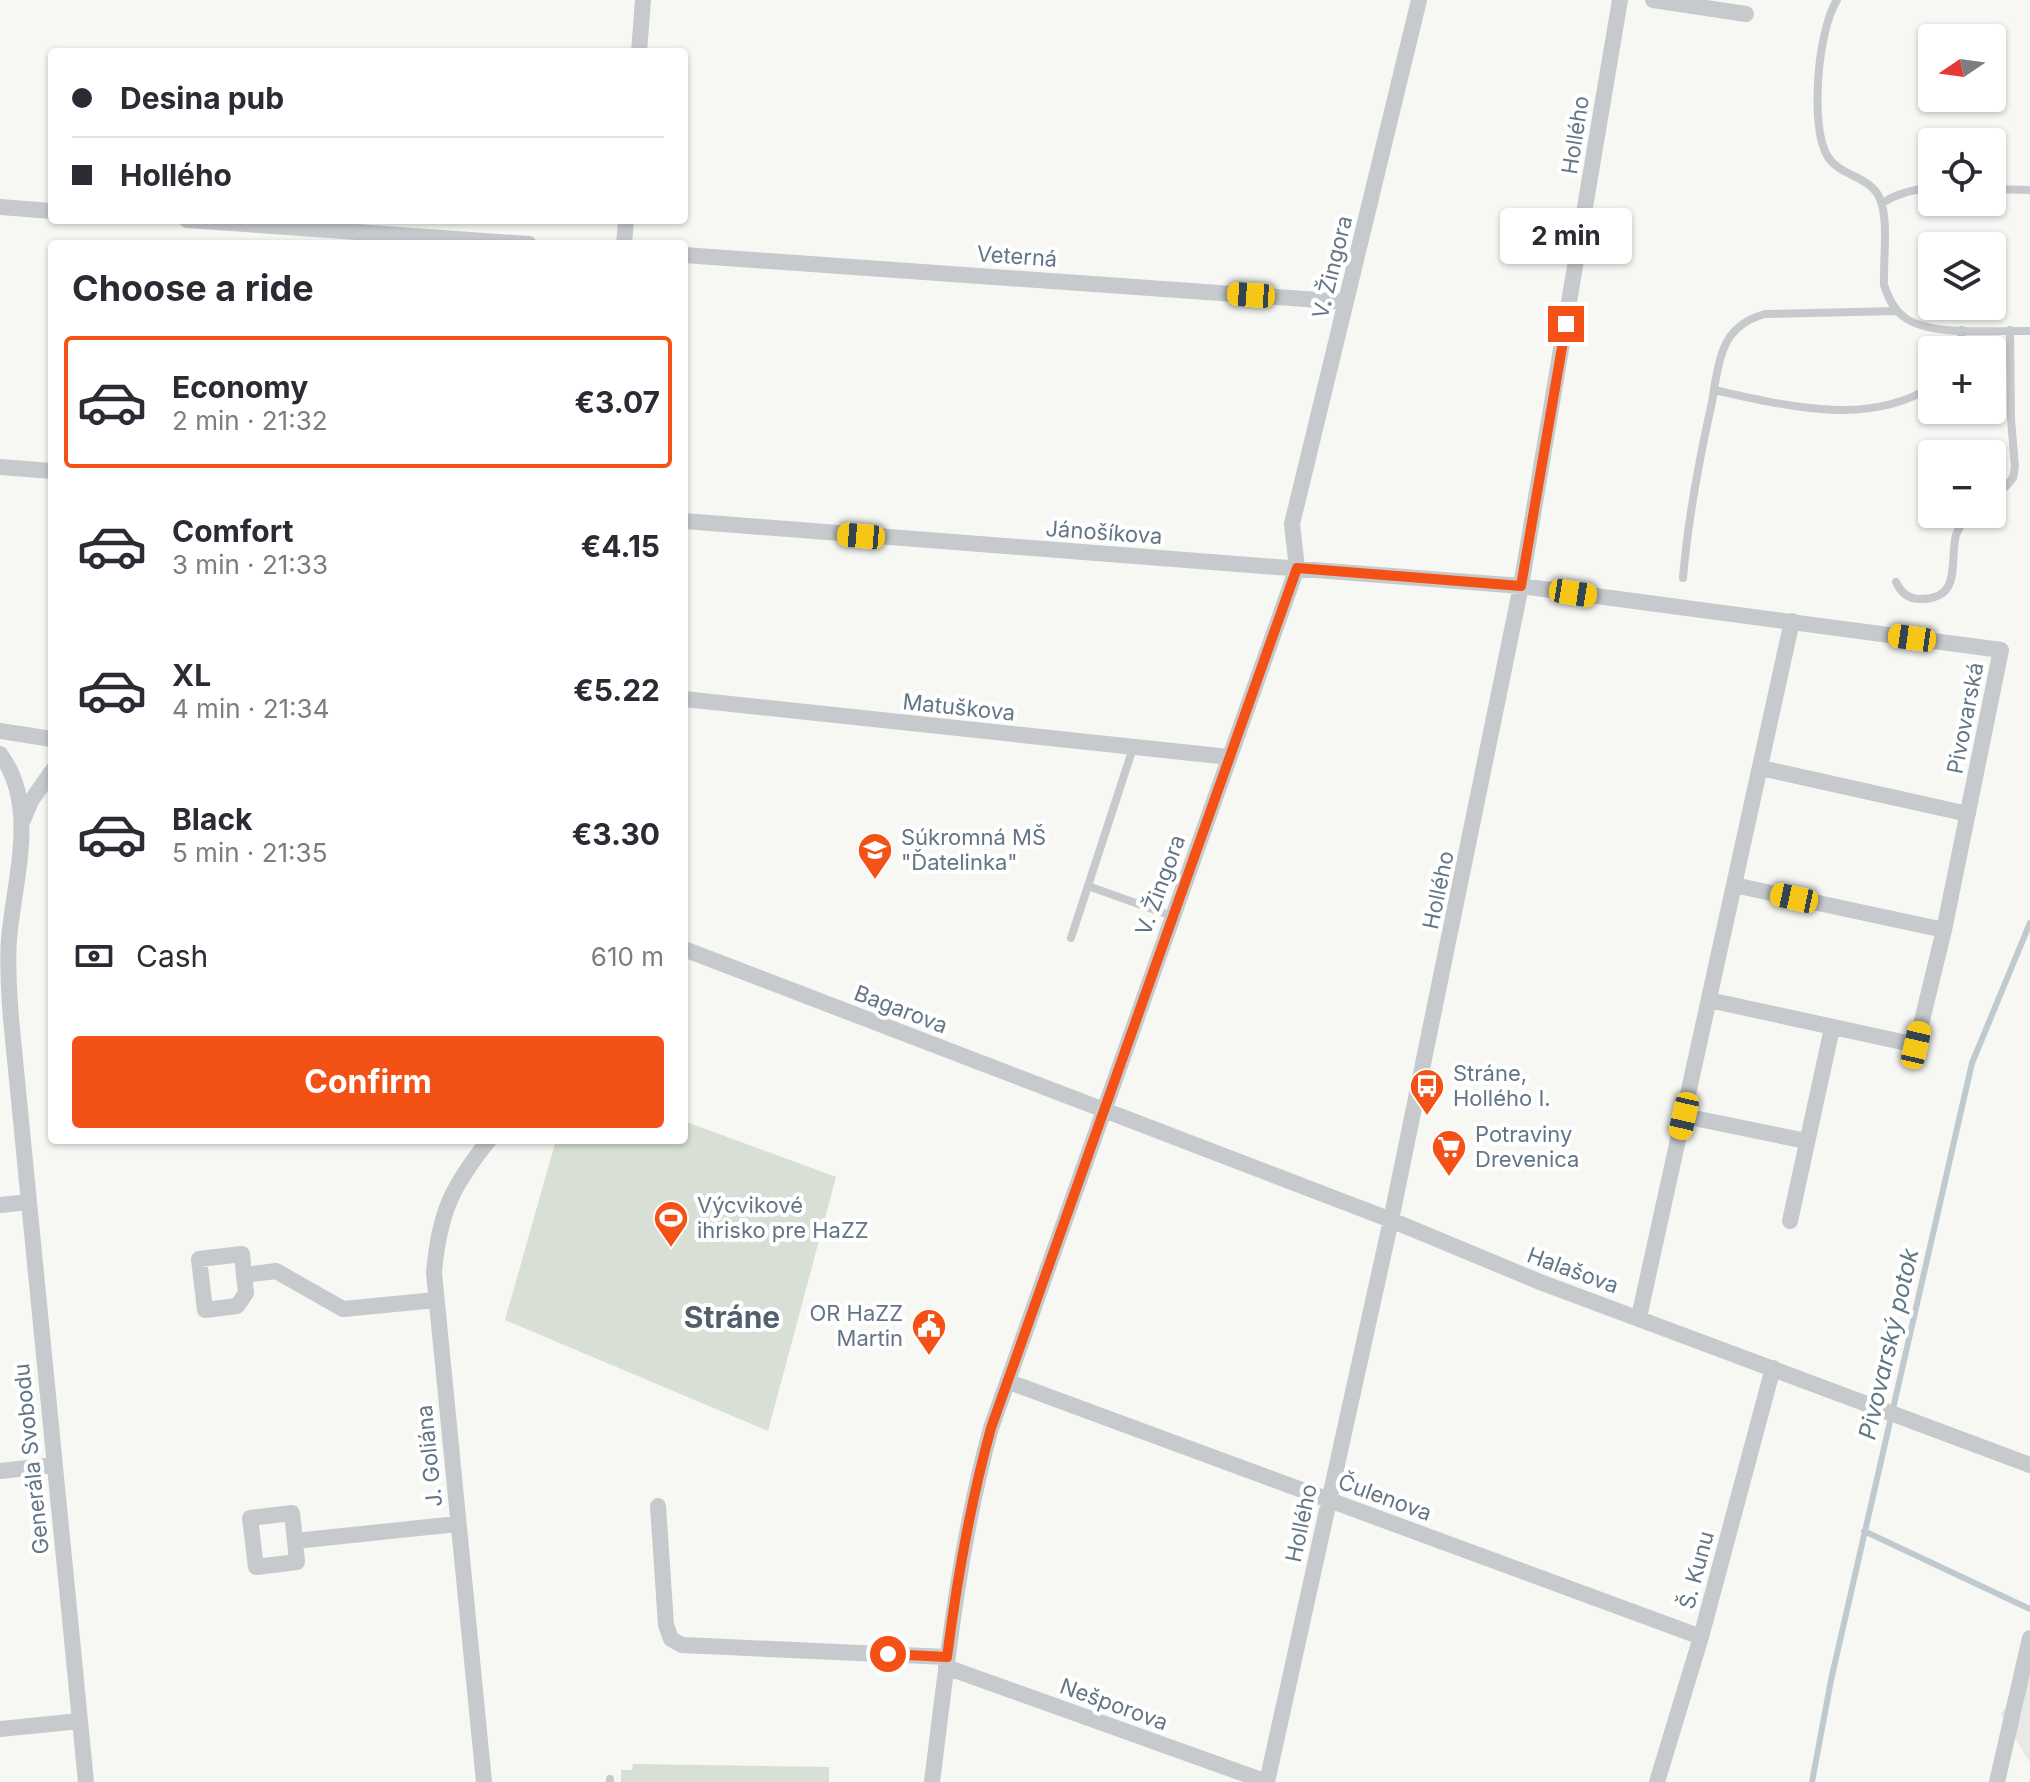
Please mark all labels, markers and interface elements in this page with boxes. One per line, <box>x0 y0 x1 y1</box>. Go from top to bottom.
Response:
north arrow <box>1918 24 2006 112</box>
map controls <box>1918 24 2006 528</box>
text: Desina pub <box>120 80 284 116</box>
street label: Hollého <box>1556 94 1594 176</box>
button: locate <box>1918 128 2006 216</box>
text: Hollého <box>120 157 232 193</box>
callout: 2 min <box>1500 208 1632 264</box>
street label: V. Žingora <box>1307 213 1357 321</box>
text: 2 min <box>1531 220 1601 251</box>
button: layers <box>1918 232 2006 320</box>
street label: Veterná <box>976 240 1058 272</box>
text: Choose a ride <box>72 266 314 310</box>
car <box>1226 281 1276 309</box>
route end <box>1548 306 1584 342</box>
button: + <box>1918 336 2006 424</box>
icon: car <box>76 366 148 438</box>
text: Economy <box>172 369 308 405</box>
text: €3.07 <box>574 384 660 420</box>
text: 2 min · 21:32 <box>172 405 328 436</box>
button: − <box>1918 440 2006 528</box>
icon: car <box>76 510 148 582</box>
text: Comfort <box>172 513 293 549</box>
street label: Jánošíkova <box>1045 515 1163 549</box>
car <box>836 522 886 550</box>
text: €4.15 <box>581 528 660 564</box>
text: 3 min · 21:33 <box>172 549 328 580</box>
car <box>1547 577 1599 609</box>
car <box>1887 623 1937 653</box>
icon: car <box>76 654 148 726</box>
text: XL <box>172 657 211 693</box>
street label: Pivovarská <box>1941 660 1989 776</box>
text: €5.22 <box>573 672 660 708</box>
street label: Matuškova <box>901 688 1017 726</box>
text: 4 min · 21:34 <box>172 693 329 724</box>
icon: car <box>76 798 148 870</box>
text: Black <box>172 801 252 837</box>
text: €3.30 <box>572 816 660 852</box>
place label: Súkromná MŠ "Ďatelinka" <box>901 824 1046 875</box>
school or university icon: Súkromná MŠ "Ďatelinka" <box>856 831 894 881</box>
street label: V. Žingora <box>1130 831 1190 939</box>
text: 5 min · 21:35 <box>172 837 327 868</box>
street label: Hollého <box>1417 849 1459 931</box>
car <box>1768 881 1820 915</box>
icon: cash <box>72 934 116 978</box>
text: Cash <box>136 938 208 974</box>
text: 610 m <box>591 941 664 972</box>
street label: Bagarova <box>851 979 951 1039</box>
car <box>1899 1019 1933 1071</box>
button: Confirm <box>72 1036 664 1128</box>
place label: Stráne, Hollého I. <box>1453 1060 1551 1111</box>
bus stop icon: Stráne, Hollého I. <box>1408 1067 1446 1117</box>
car <box>1667 1090 1701 1142</box>
place label: Potraviny Drevenica <box>1475 1121 1579 1172</box>
supermarket icon: Potraviny Drevenica <box>1430 1128 1468 1178</box>
place label: Výcvikové ihrisko pre HaZZ <box>697 1192 869 1243</box>
sports icon: Výcvikové ihrisko pre HaZZ <box>652 1199 690 1249</box>
street label: Halašova <box>1524 1241 1622 1299</box>
water label: Pivovarský potok <box>1852 1245 1925 1442</box>
district label: Stráne <box>684 1299 780 1335</box>
place label: OR HaZZ Martin <box>809 1300 903 1351</box>
public building icon: OR HaZZ Martin <box>910 1307 948 1357</box>
street label: Generála Svobodu <box>8 1362 54 1556</box>
street label: J. Goliána <box>411 1404 447 1508</box>
street label: Čulenova <box>1335 1468 1435 1526</box>
street label: Hollého <box>1280 1482 1322 1564</box>
street label: Š. Kunu <box>1673 1528 1719 1612</box>
route start <box>870 1636 906 1672</box>
street label: Nešporova <box>1056 1672 1172 1736</box>

